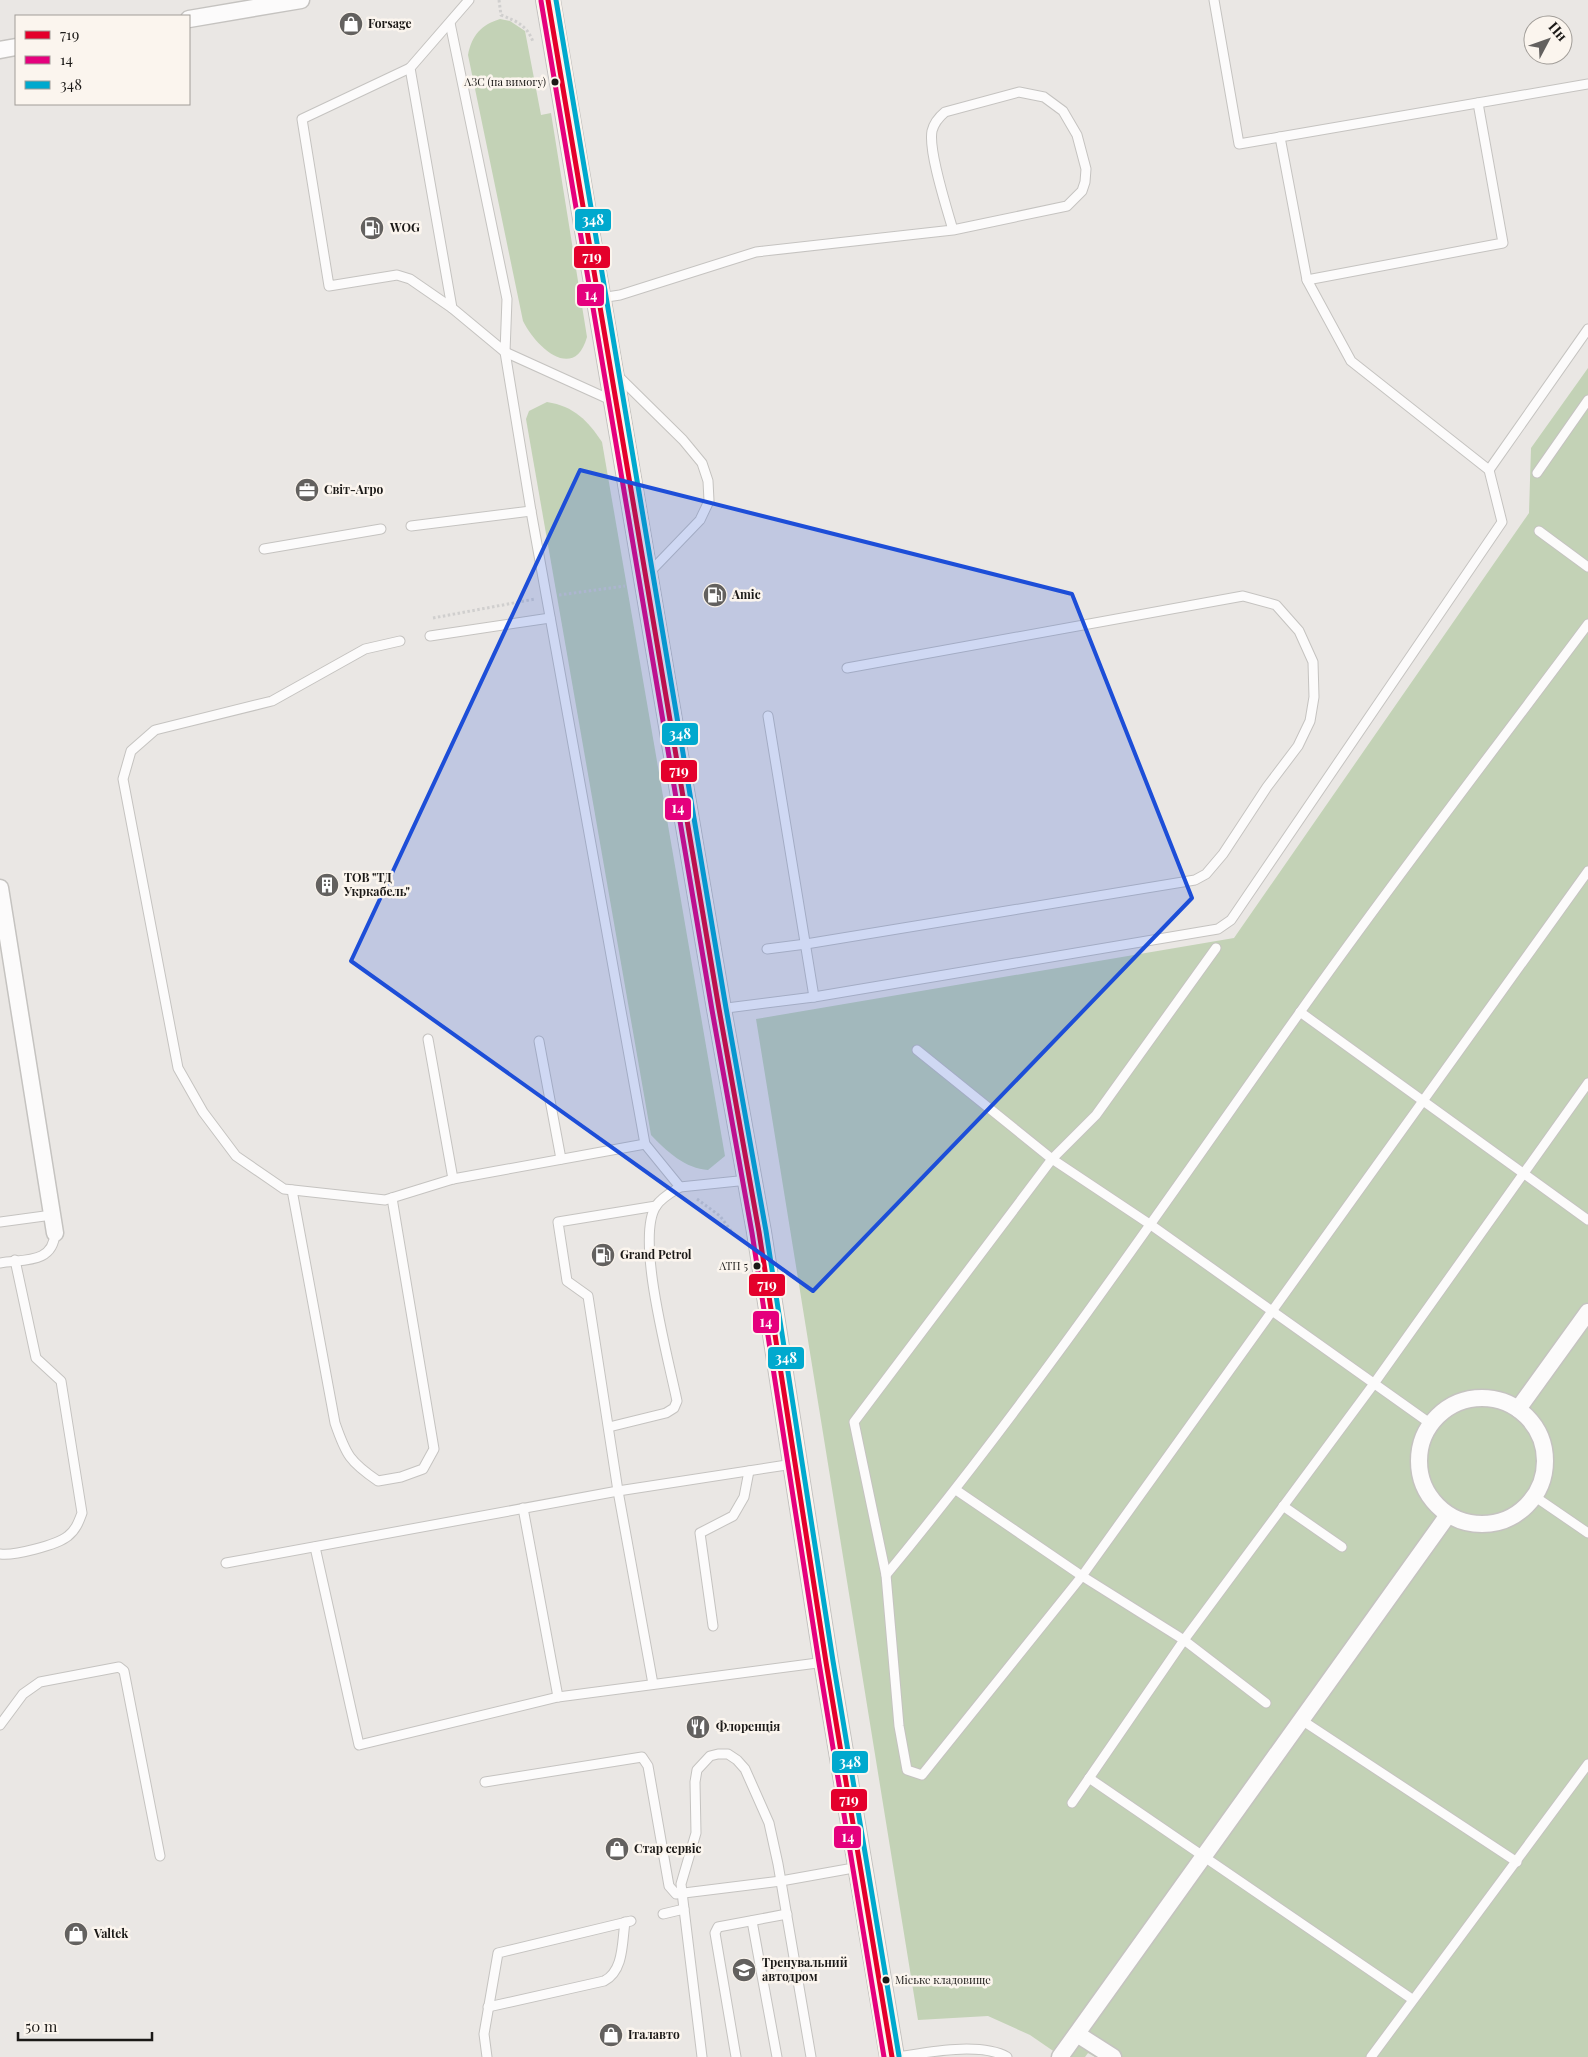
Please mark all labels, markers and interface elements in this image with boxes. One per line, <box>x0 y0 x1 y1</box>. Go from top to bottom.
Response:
shop icon: Forsage <box>338 11 364 37</box>
legend <box>15 15 190 105</box>
place label: Forsage <box>368 15 411 31</box>
north arrow <box>1523 15 1573 65</box>
text: Пн <box>1544 17 1572 45</box>
text: 719 <box>60 24 79 44</box>
text: 14 <box>60 49 73 69</box>
text: 348 <box>60 74 82 94</box>
place label: АЗС (на вимогу) <box>463 74 546 89</box>
marker: АЗС (на вимогу) <box>550 77 560 87</box>
line badge: 348 <box>574 208 612 232</box>
text: 348 <box>582 210 604 229</box>
fuel station icon: WOG <box>359 215 385 241</box>
place label: WOG <box>389 219 420 235</box>
line badge: 719 <box>573 245 611 269</box>
text: 719 <box>582 247 602 266</box>
line badge: 14 <box>576 283 605 307</box>
text: 14 <box>585 285 597 304</box>
office icon: Світ-Агро <box>294 477 320 503</box>
place label: Світ-Агро <box>324 481 383 497</box>
fuel station icon: Amic <box>702 582 728 608</box>
place label: Amic <box>731 586 761 602</box>
line badge: 348 <box>661 722 699 746</box>
text: 348 <box>669 724 691 743</box>
line badge: 719 <box>660 759 698 783</box>
text: 719 <box>669 761 689 780</box>
line badge: 14 <box>664 797 692 821</box>
text: 14 <box>672 798 684 817</box>
place label: ТОВ "ТД Укркабель" <box>343 869 410 899</box>
building icon: ТОВ "ТД Укркабель" <box>314 872 340 898</box>
fuel station icon: Grand Petrol <box>590 1242 616 1268</box>
place label: Grand Petrol <box>620 1246 692 1262</box>
place label: АТП 5 <box>718 1258 748 1273</box>
marker: АТП 5 <box>752 1261 762 1271</box>
line badge: 719 <box>748 1273 786 1297</box>
text: 719 <box>757 1275 777 1294</box>
line badge: 14 <box>752 1310 780 1334</box>
text: 14 <box>760 1312 772 1331</box>
line badge: 348 <box>767 1346 805 1370</box>
text: 348 <box>775 1348 797 1367</box>
restaurant icon: Флоренція <box>685 1714 711 1740</box>
place label: Флоренція <box>716 1718 780 1734</box>
line badge: 348 <box>831 1750 869 1774</box>
text: 348 <box>839 1752 861 1771</box>
line badge: 719 <box>830 1788 868 1812</box>
text: 719 <box>839 1790 859 1809</box>
line badge: 14 <box>833 1825 862 1849</box>
text: 14 <box>842 1827 854 1846</box>
shop icon: Стар сервіс <box>604 1836 630 1862</box>
place label: Стар сервіс <box>634 1840 702 1856</box>
shop icon: Valtek <box>63 1921 89 1947</box>
place label: Valtek <box>93 1925 129 1941</box>
place label: Тренувальний автодром <box>762 1954 848 1984</box>
school or university icon: Тренувальний автодром <box>731 1957 757 1983</box>
place label: Міське кладовище <box>895 1972 991 1987</box>
marker: Міське кладовище <box>881 1975 891 1985</box>
scale bar <box>18 2010 151 2042</box>
text: 50 m <box>25 2016 58 2036</box>
shop icon: Італавто <box>598 2022 624 2048</box>
place label: Італавто <box>628 2026 680 2042</box>

